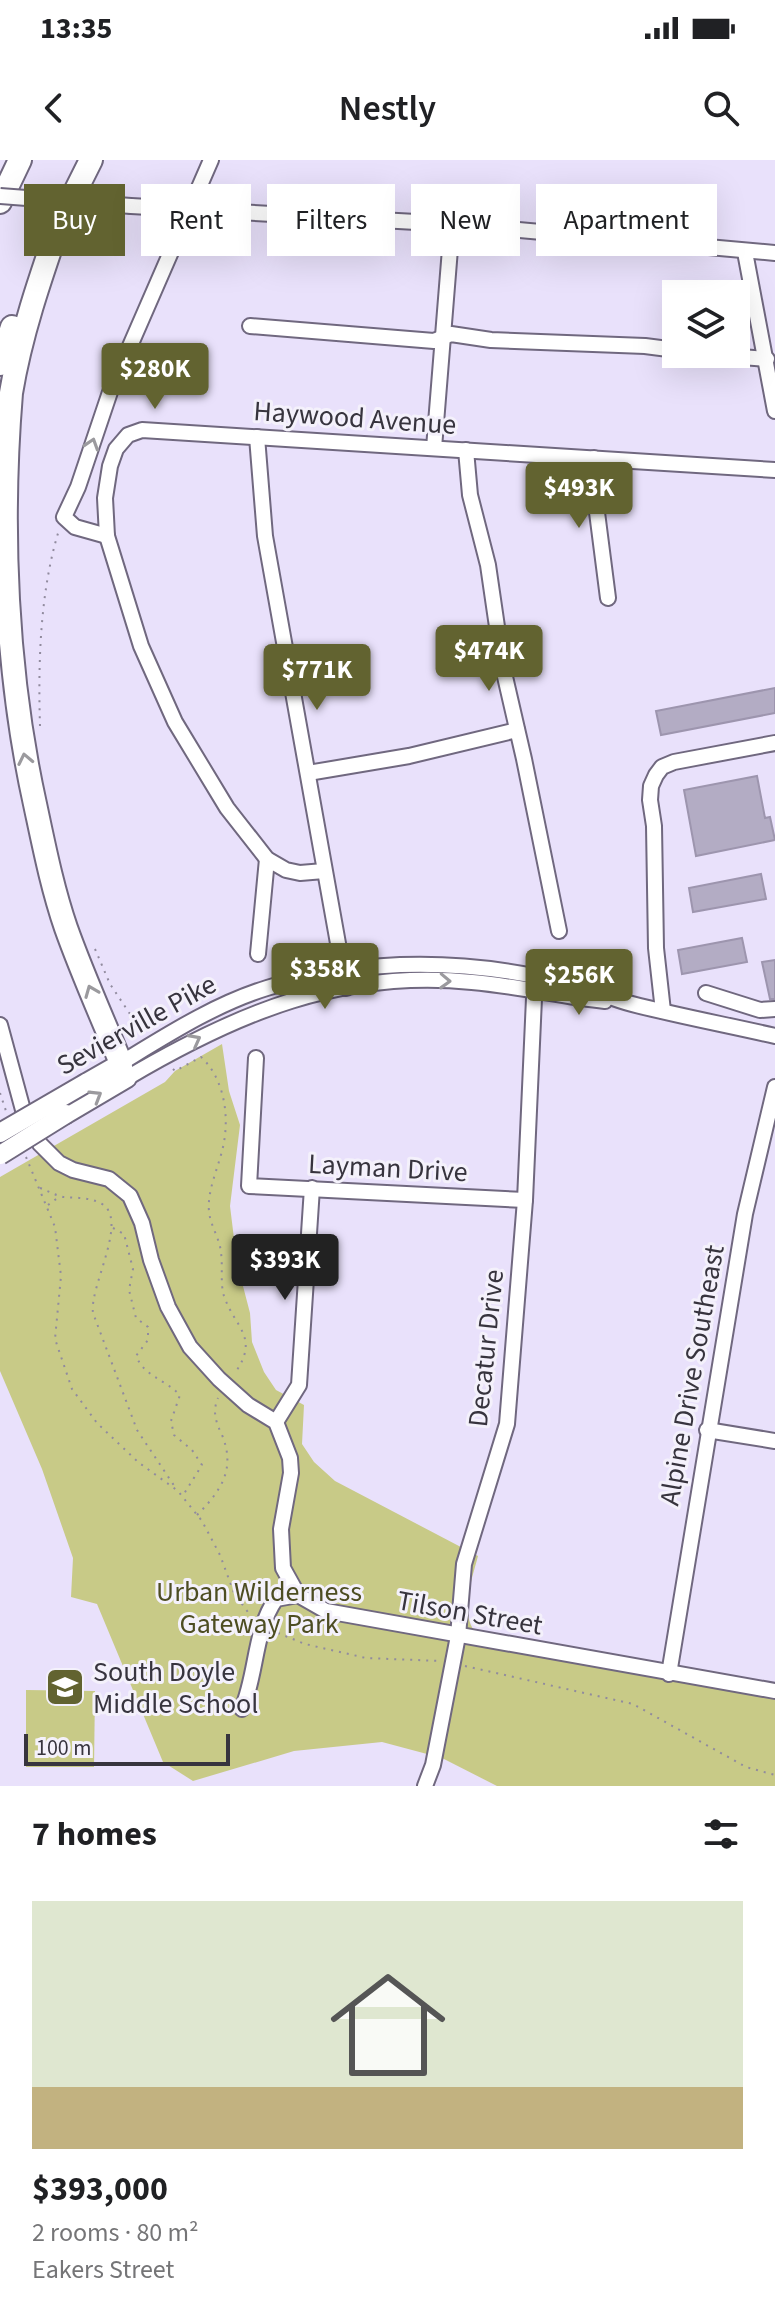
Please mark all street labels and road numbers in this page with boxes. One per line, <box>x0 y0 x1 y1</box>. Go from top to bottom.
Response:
street label: Haywood Avenue <box>252 391 458 445</box>
street label: Sevierville Pike <box>49 964 224 1085</box>
street label: Layman Drive <box>307 1144 469 1192</box>
street label: Alpine Drive Southeast <box>649 1241 735 1509</box>
street label: Decatur Drive <box>458 1267 514 1429</box>
street label: Tilson Street <box>394 1581 546 1646</box>

